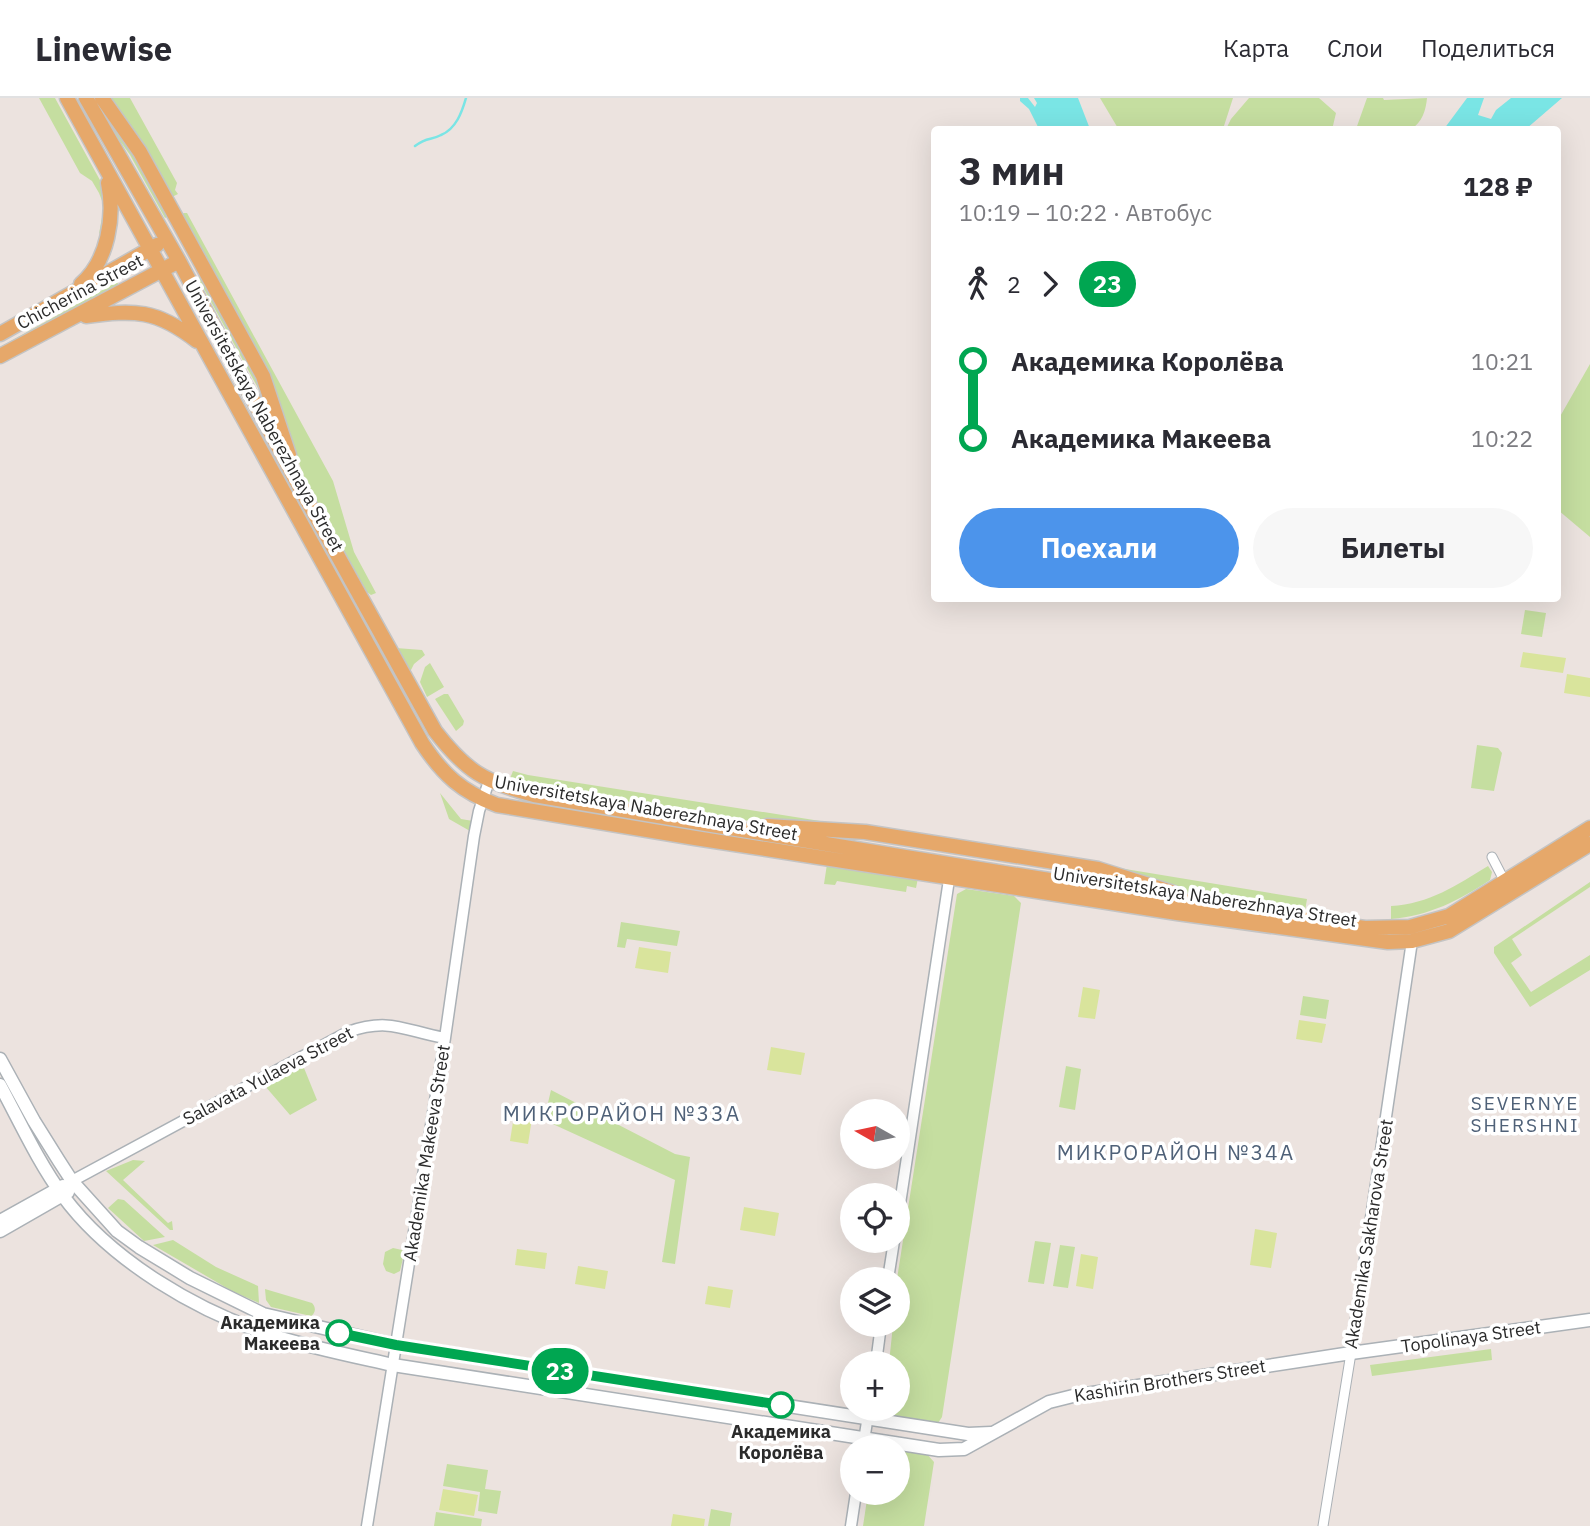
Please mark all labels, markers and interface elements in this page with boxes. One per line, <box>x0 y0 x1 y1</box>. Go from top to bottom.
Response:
text: Linewise <box>35 27 172 70</box>
text: Карта <box>1223 32 1289 64</box>
text: Слои <box>1327 32 1383 64</box>
text: Поделиться <box>1421 32 1555 64</box>
text: 3 мин <box>959 146 1065 195</box>
text: 128 ₽ <box>1463 169 1533 203</box>
text: 10:19 – 10:22 · Автобус <box>959 197 1212 227</box>
street label: Chicherina Street <box>13 249 147 334</box>
icon: walk <box>959 265 997 303</box>
icon: forward <box>1031 265 1069 303</box>
text: 23 <box>1093 268 1122 300</box>
text: 2 <box>1007 269 1021 299</box>
street label: Universitetskaya Naberezhnaya Street <box>180 276 349 556</box>
text: Академика Королёва <box>1011 344 1284 378</box>
text: 10:21 <box>1471 346 1533 376</box>
text: Академика Макеева <box>1011 421 1271 455</box>
text: 10:22 <box>1471 423 1533 453</box>
button: Поехали <box>959 508 1239 588</box>
button: Билеты <box>1253 508 1533 588</box>
street label: Universitetskaya Naberezhnaya Street <box>493 769 799 846</box>
street label: Universitetskaya Naberezhnaya Street <box>1051 861 1359 932</box>
street label: Salavata Yulaeva Street <box>179 1021 357 1130</box>
street label: Akademika Makeeva Street <box>398 1043 455 1263</box>
district label: SEVERNYE SHERSHNI <box>1470 1091 1580 1137</box>
district label: МИКРОРАЙОН №33А <box>503 1099 741 1127</box>
north arrow <box>840 1099 910 1169</box>
map controls <box>840 1099 910 1505</box>
street label: Akademika Sakharova Street <box>1339 1117 1398 1350</box>
district label: МИКРОРАЙОН №34А <box>1057 1138 1295 1166</box>
button: locate <box>840 1183 910 1253</box>
button: layers <box>840 1267 910 1337</box>
place label: Академика Макеева <box>220 1311 320 1355</box>
street label: Topolinaya Street <box>1400 1315 1542 1358</box>
marker: Академика Макеева <box>326 1320 352 1346</box>
line badge: 23 <box>528 1348 592 1394</box>
button: + <box>840 1351 910 1421</box>
street label: Kashirin Brothers Street <box>1073 1354 1267 1407</box>
text: 23 <box>546 1355 574 1387</box>
marker: Академика Королёва <box>768 1392 794 1418</box>
place label: Академика Королёва <box>731 1420 831 1464</box>
button: − <box>840 1435 910 1505</box>

